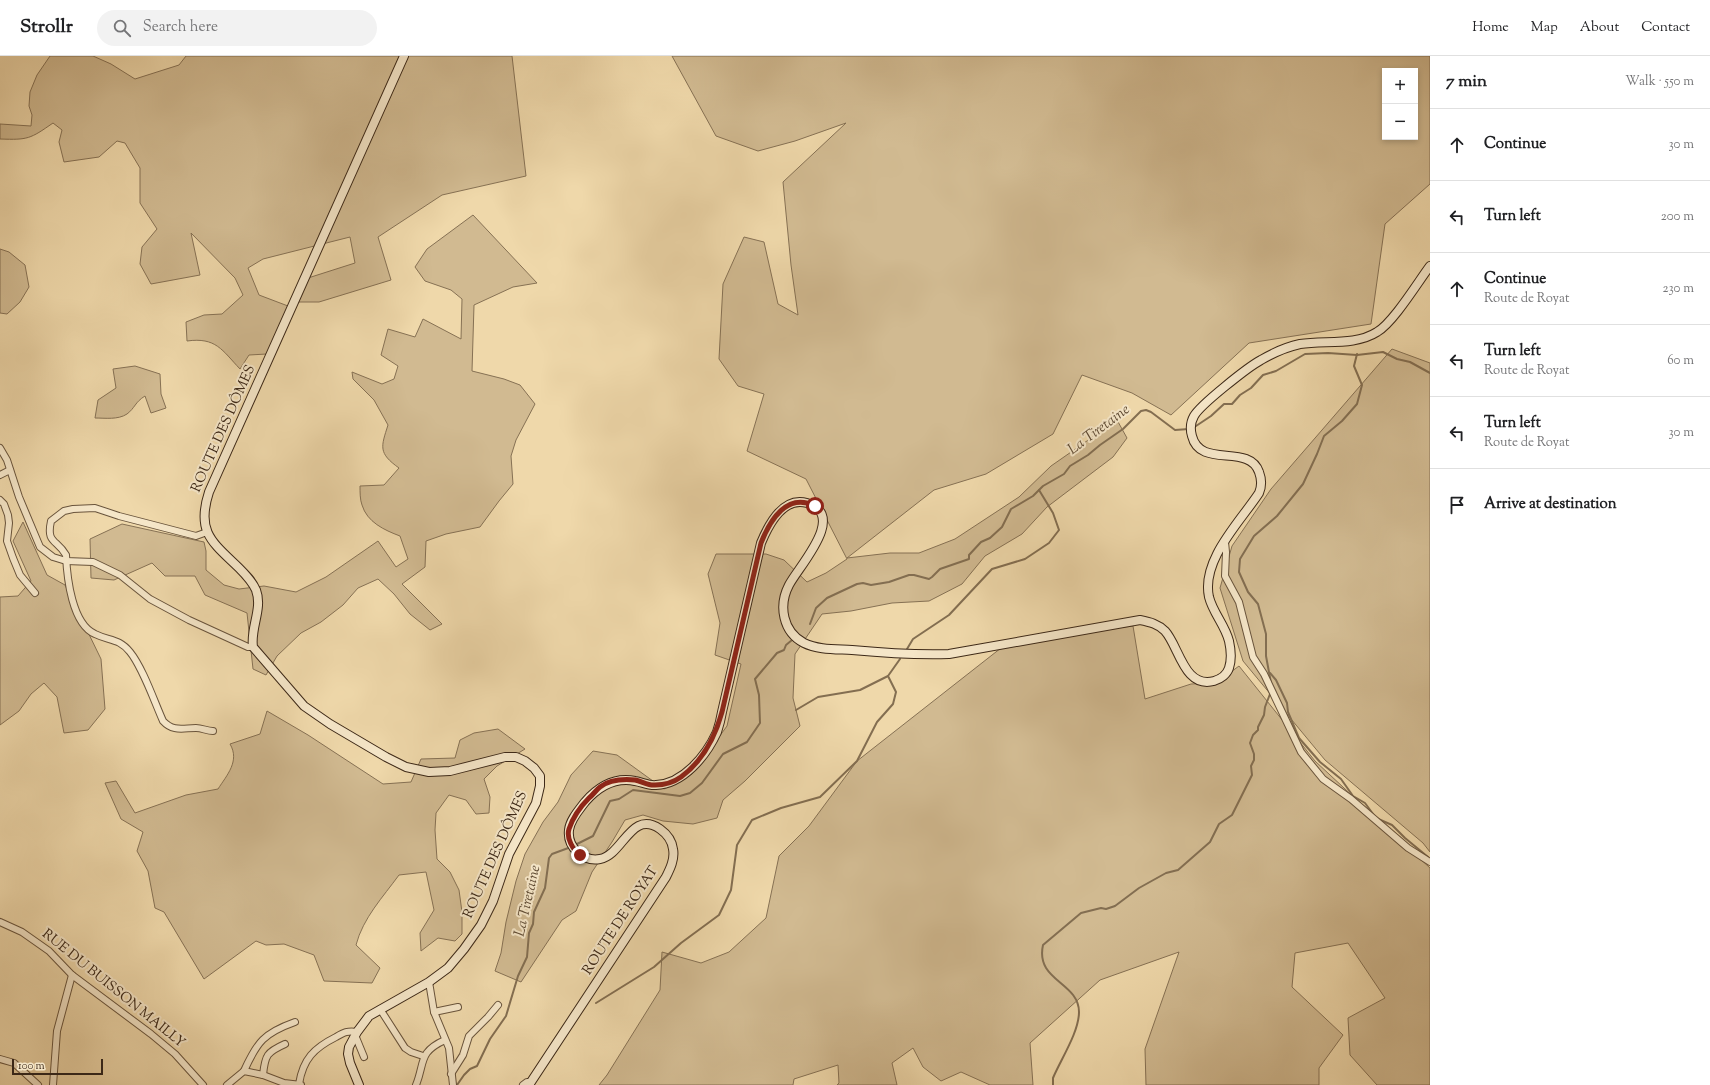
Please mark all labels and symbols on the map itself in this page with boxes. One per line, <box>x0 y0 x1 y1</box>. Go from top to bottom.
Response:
street label: ROUTE DES DÔMES <box>187 362 261 496</box>
water label: La Tiretaine <box>1064 400 1134 460</box>
route start <box>806 497 824 515</box>
street label: ROUTE DES DÔMES <box>459 788 533 922</box>
route end <box>571 846 589 864</box>
water label: La Tiretaine <box>510 863 546 939</box>
street label: ROUTE DE ROYAT <box>578 863 664 979</box>
street label: RUE DU BUISSON MAILLY <box>37 925 189 1053</box>
scale bar <box>12 1057 103 1076</box>

